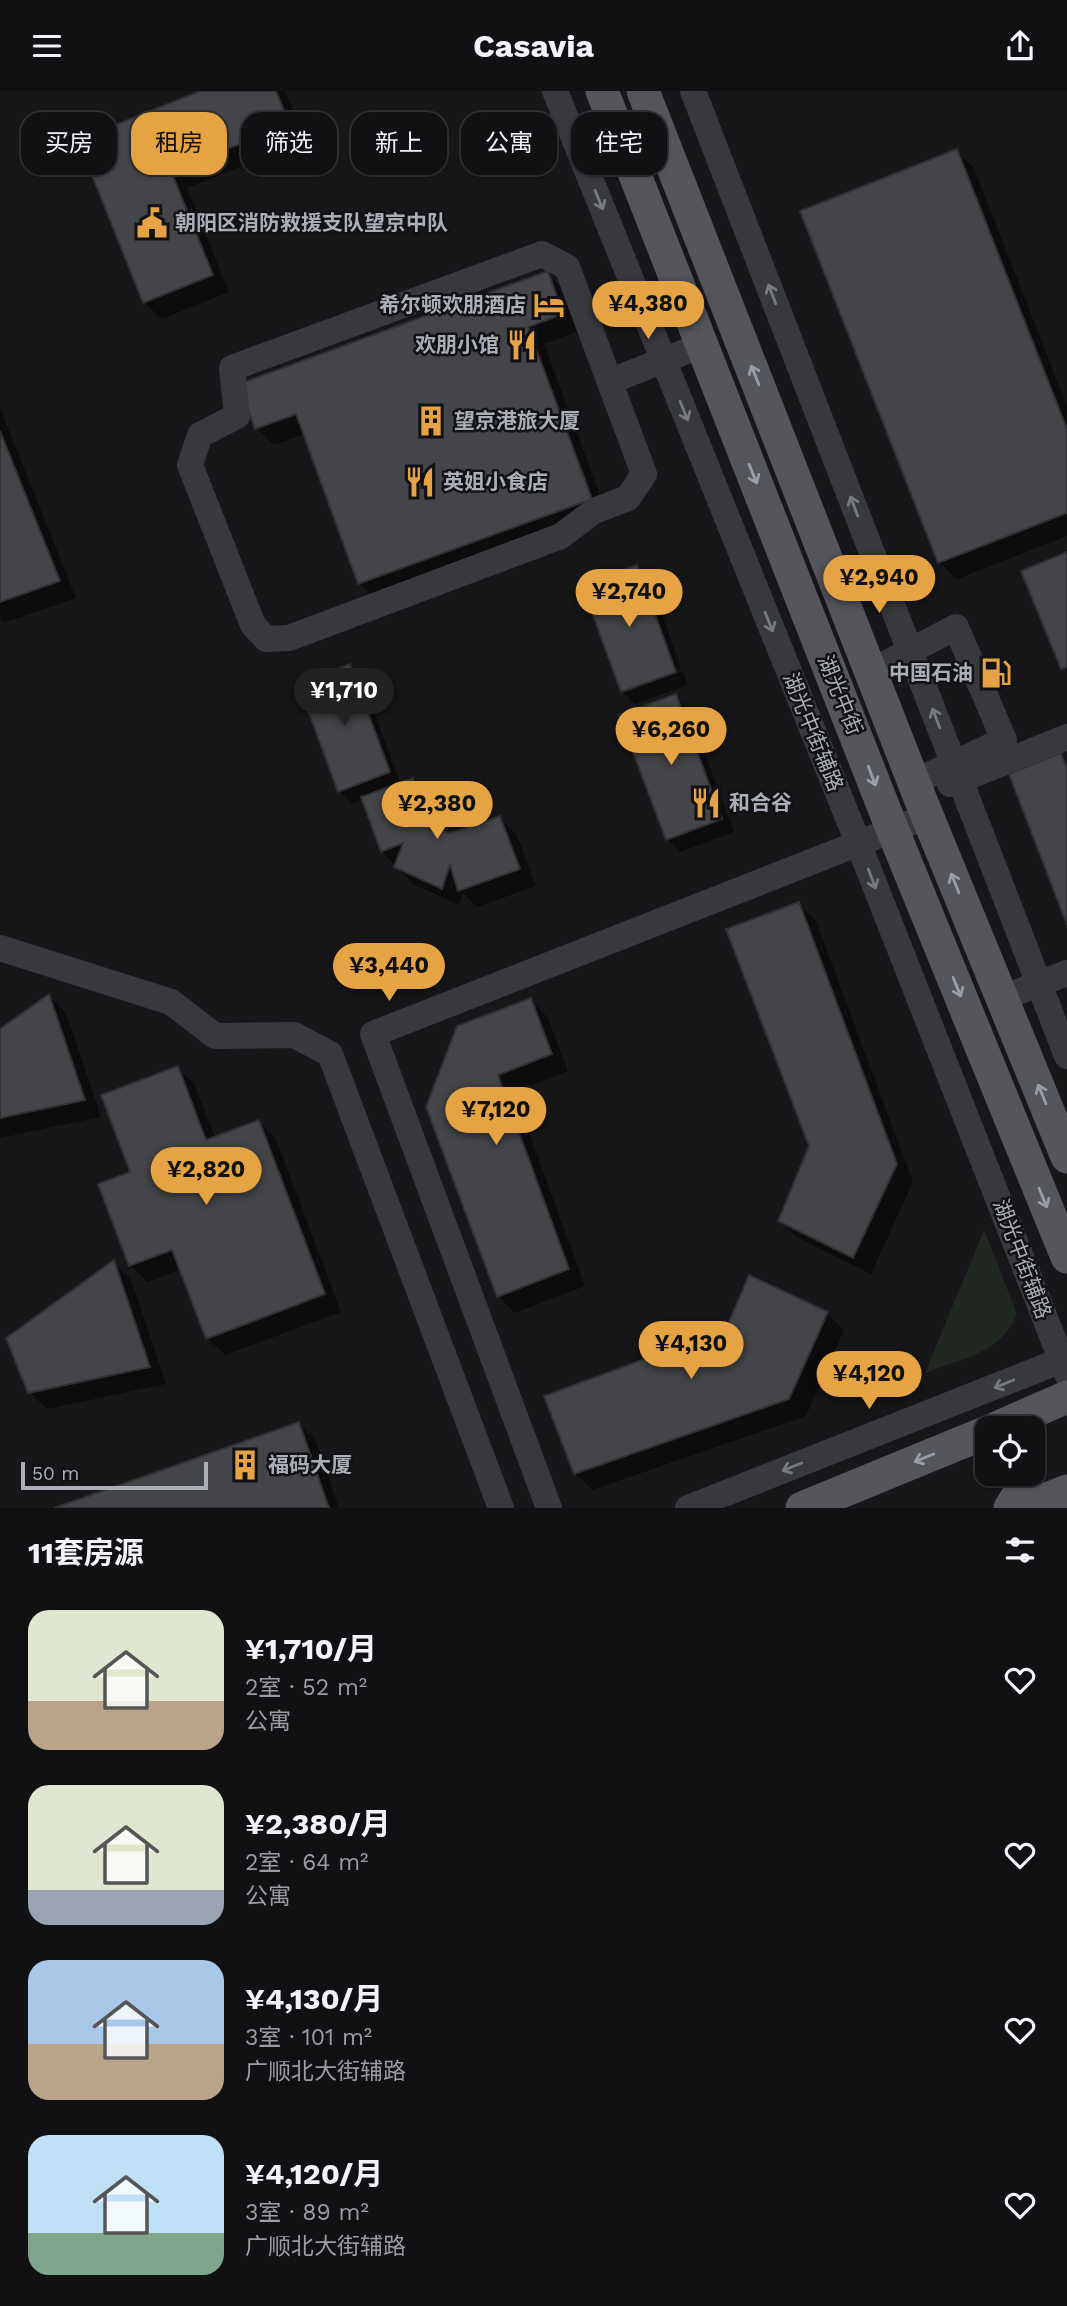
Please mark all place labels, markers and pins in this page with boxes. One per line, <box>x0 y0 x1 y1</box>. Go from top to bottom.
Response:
public building icon: 朝阳区消防救援支队望京中队 <box>135 206 169 240</box>
place label: 朝阳区消防救援支队望京中队 <box>175 210 448 235</box>
pin: ¥4,380 <box>591 281 705 341</box>
hotel icon: 希尔顿欢朋酒店 <box>532 288 566 322</box>
place label: 希尔顿欢朋酒店 <box>379 292 526 317</box>
restaurant icon: 欢朋小馆 <box>505 328 539 362</box>
place label: 欢朋小馆 <box>415 332 499 357</box>
building icon: 望京港旅大厦 <box>414 404 448 438</box>
place label: 望京港旅大厦 <box>454 408 580 433</box>
restaurant icon: 英姐小食店 <box>403 465 437 499</box>
place label: 英姐小食店 <box>443 469 548 494</box>
pin: ¥2,940 <box>822 555 936 615</box>
pin: ¥2,740 <box>572 569 686 629</box>
fuel station icon: 中国石油 <box>979 656 1013 690</box>
place label: 中国石油 <box>889 660 973 685</box>
pin: ¥1,710 <box>287 669 401 728</box>
pin: ¥6,260 <box>614 707 728 767</box>
pin: ¥2,380 <box>380 781 494 841</box>
restaurant icon: 和合谷 <box>689 786 723 820</box>
place label: 和合谷 <box>729 790 792 815</box>
pin: ¥3,440 <box>332 943 446 1003</box>
pin: ¥7,120 <box>439 1087 553 1147</box>
pin: ¥2,820 <box>149 1147 263 1207</box>
pin: ¥4,130 <box>634 1321 748 1381</box>
pin: ¥4,120 <box>812 1351 926 1411</box>
building icon: 福码大厦 <box>228 1448 262 1482</box>
place label: 福码大厦 <box>268 1452 352 1477</box>

